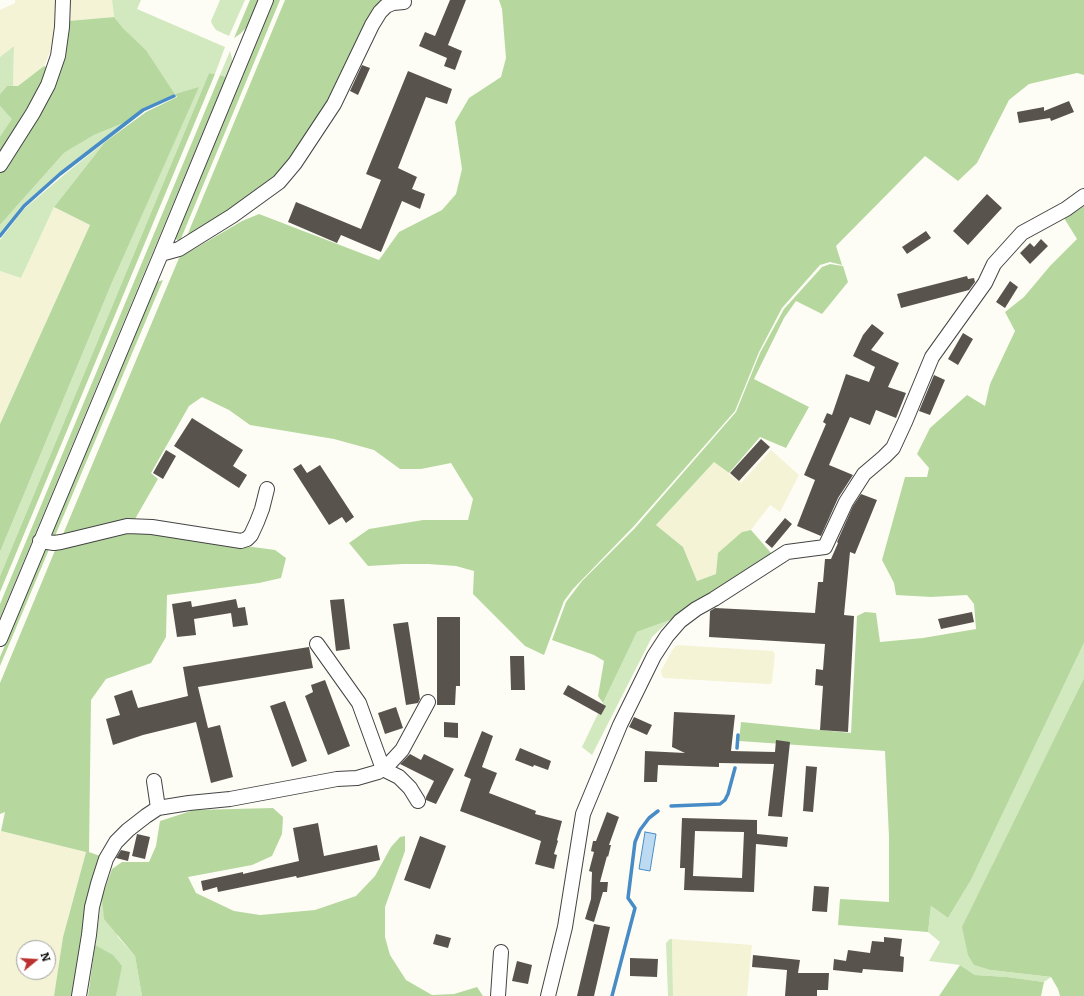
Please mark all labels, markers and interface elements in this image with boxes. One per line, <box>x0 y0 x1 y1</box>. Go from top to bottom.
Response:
north arrow <box>16 940 56 980</box>
text: N <box>37 950 55 963</box>

